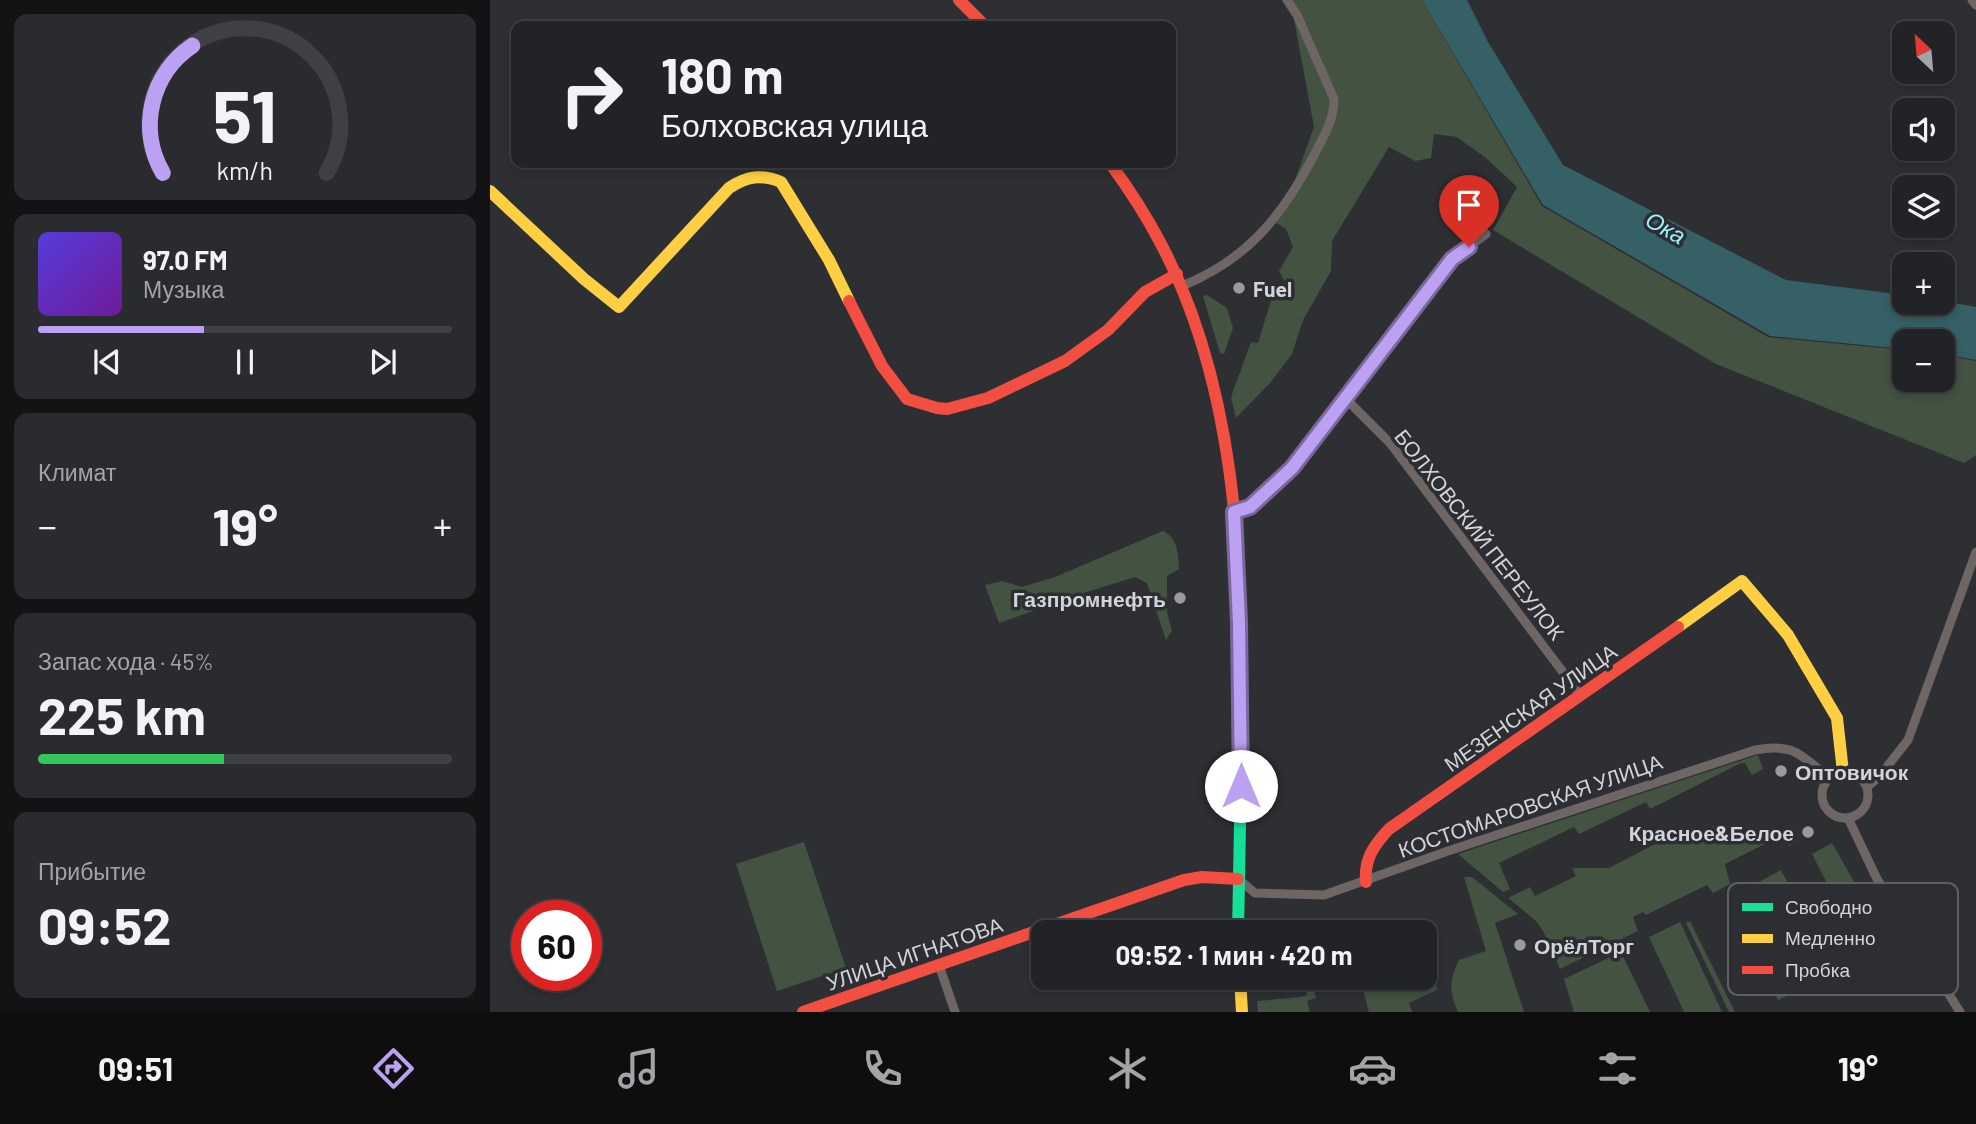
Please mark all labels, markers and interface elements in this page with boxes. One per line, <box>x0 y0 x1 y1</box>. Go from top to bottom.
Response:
north arrow <box>1892 21 1955 84</box>
map controls <box>1892 21 1955 392</box>
text: 180 m <box>661 45 784 104</box>
icon: right <box>546 49 637 140</box>
text: 51 <box>213 70 277 158</box>
button: sound <box>1892 98 1955 161</box>
text: Болховская улица <box>661 105 928 143</box>
text: km/h <box>217 155 273 185</box>
pin <box>1439 175 1499 247</box>
button: layers <box>1892 175 1955 238</box>
icon: arrive <box>1450 186 1488 224</box>
water label: Ока <box>1641 205 1691 249</box>
text: 97.0 FM <box>143 244 228 275</box>
button: + <box>1892 252 1955 315</box>
text: Музыка <box>143 275 224 303</box>
place label: Fuel <box>1253 276 1292 301</box>
marker: Fuel <box>1231 280 1247 296</box>
button: − <box>1892 329 1955 392</box>
icon: previous <box>88 343 126 381</box>
icon: pause <box>226 343 264 381</box>
icon: next <box>364 343 402 381</box>
street label: БОЛХОВСКИЙ ПЕРЕУЛОК <box>1390 424 1570 645</box>
text: Климат <box>38 458 116 486</box>
text: 19° <box>212 494 278 556</box>
text: − <box>38 502 57 548</box>
text: + <box>433 502 452 548</box>
place label: Газпромнефть <box>1013 586 1166 611</box>
marker: Газпромнефть <box>1172 590 1188 606</box>
street label: МЕЗЕНСКАЯ УЛИЦА <box>1439 638 1621 776</box>
text: Запас хода · 45% <box>38 647 214 675</box>
text: 225 km <box>38 683 206 745</box>
street label: КОСТОМАРОВСКАЯ УЛИЦА <box>1395 748 1665 862</box>
position arrow <box>1204 749 1278 823</box>
place label: Оптовичок <box>1795 759 1909 784</box>
marker: Оптовичок <box>1773 763 1789 779</box>
place label: Красное&Белое <box>1629 820 1794 845</box>
marker: Красное&Белое <box>1800 824 1816 840</box>
text: Прибытие <box>38 857 146 885</box>
legend <box>1728 883 1958 995</box>
text: 09:52 <box>38 893 171 955</box>
text: Свободно <box>1785 895 1872 918</box>
speed limit sign: 60 <box>511 900 602 991</box>
street label: УЛИЦА ИГНАТОВА <box>823 911 1005 995</box>
text: Медленно <box>1785 926 1875 949</box>
place label: ОрёлТорг <box>1534 933 1634 958</box>
marker: ОрёлТорг <box>1512 937 1528 953</box>
text: 09:52 · 1 мин · 420 m <box>1115 939 1353 970</box>
text: Пробка <box>1785 958 1850 981</box>
icon: directions <box>369 1044 418 1093</box>
icon: music <box>614 1044 663 1093</box>
icon: phone <box>858 1044 907 1093</box>
icon: climate <box>1103 1044 1152 1093</box>
icon: car <box>1348 1044 1397 1093</box>
icon: filters <box>1593 1044 1642 1093</box>
text: 09:51 <box>98 1049 173 1087</box>
text: 19° <box>1838 1049 1878 1087</box>

